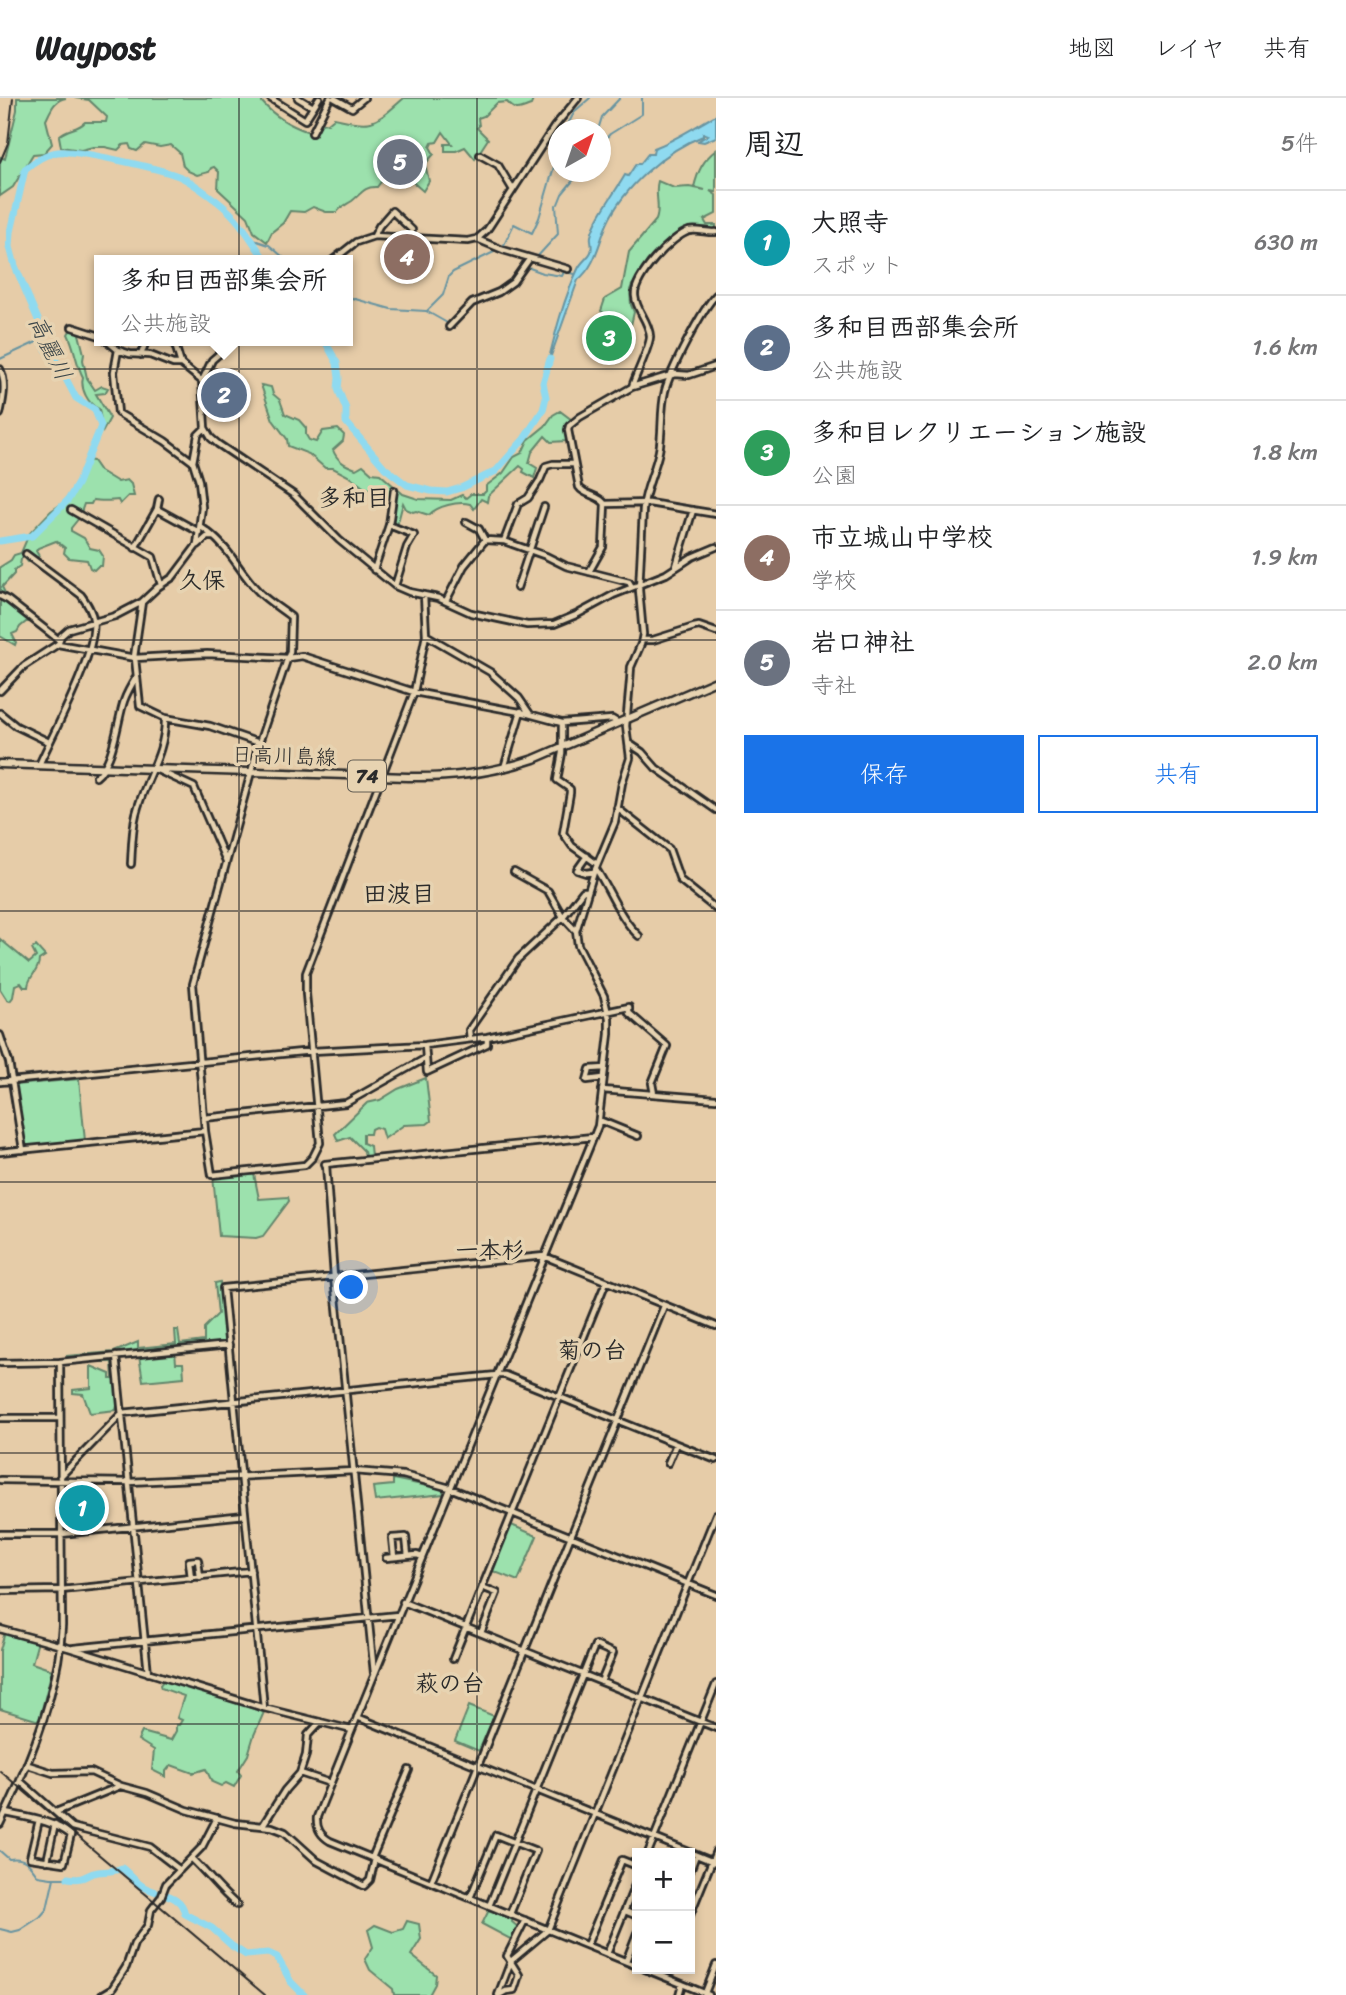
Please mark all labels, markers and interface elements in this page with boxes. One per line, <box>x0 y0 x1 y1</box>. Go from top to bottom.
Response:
text: Waypost <box>35 19 156 77</box>
text: 地図 <box>1068 27 1116 69</box>
text: レイヤ <box>1154 27 1225 69</box>
text: 共有 <box>1263 27 1311 69</box>
text: 周辺 <box>744 117 804 171</box>
north arrow <box>548 119 611 182</box>
text: 5件 <box>1281 123 1318 164</box>
pin: 5 <box>377 136 423 188</box>
text: 大照寺 <box>811 199 889 245</box>
text: 1 <box>762 222 772 263</box>
text: 630 m <box>1254 222 1318 263</box>
pin: 4 <box>384 231 430 283</box>
text: スポット <box>811 245 903 286</box>
popup <box>94 255 353 346</box>
text: 多和目西部集会所 <box>119 257 328 303</box>
text: 公共施設 <box>119 303 211 344</box>
text: 多和目西部集会所 <box>811 304 1019 350</box>
water label: 高麗川 <box>16 308 84 388</box>
pin: 3 <box>586 312 632 364</box>
text: 2 <box>760 327 774 368</box>
text: 1.6 km <box>1252 327 1318 368</box>
text: 公共施設 <box>811 350 903 391</box>
pin: 2 <box>201 369 247 421</box>
text: 多和目レクリエーション施設 <box>811 409 1146 455</box>
text: 3 <box>761 432 773 473</box>
text: 1.8 km <box>1251 432 1318 473</box>
text: 公園 <box>811 455 857 496</box>
district label: 多和目 <box>318 477 390 519</box>
text: 市立城山中学校 <box>811 514 993 560</box>
text: 4 <box>760 537 774 578</box>
text: 1.9 km <box>1251 537 1318 578</box>
district label: 久保 <box>179 560 225 601</box>
text: 学校 <box>811 560 857 601</box>
text: 岩口神社 <box>811 619 915 665</box>
text: 5 <box>760 642 774 683</box>
text: 2.0 km <box>1247 642 1318 683</box>
text: 寺社 <box>811 665 857 706</box>
street label: 日高川島線 <box>231 735 337 777</box>
button: 保存 <box>744 735 1024 813</box>
button: 共有 <box>1038 735 1318 813</box>
road number: 74 <box>348 761 386 792</box>
district label: 田波目 <box>363 873 435 915</box>
district label: 一本杉 <box>456 1230 525 1271</box>
your location <box>334 1270 368 1304</box>
district label: 菊の台 <box>558 1330 627 1371</box>
pin: 1 <box>59 1482 105 1534</box>
district label: 萩の台 <box>416 1663 485 1704</box>
map controls <box>632 1848 695 1974</box>
button: + <box>632 1848 695 1911</box>
button: − <box>632 1911 695 1974</box>

